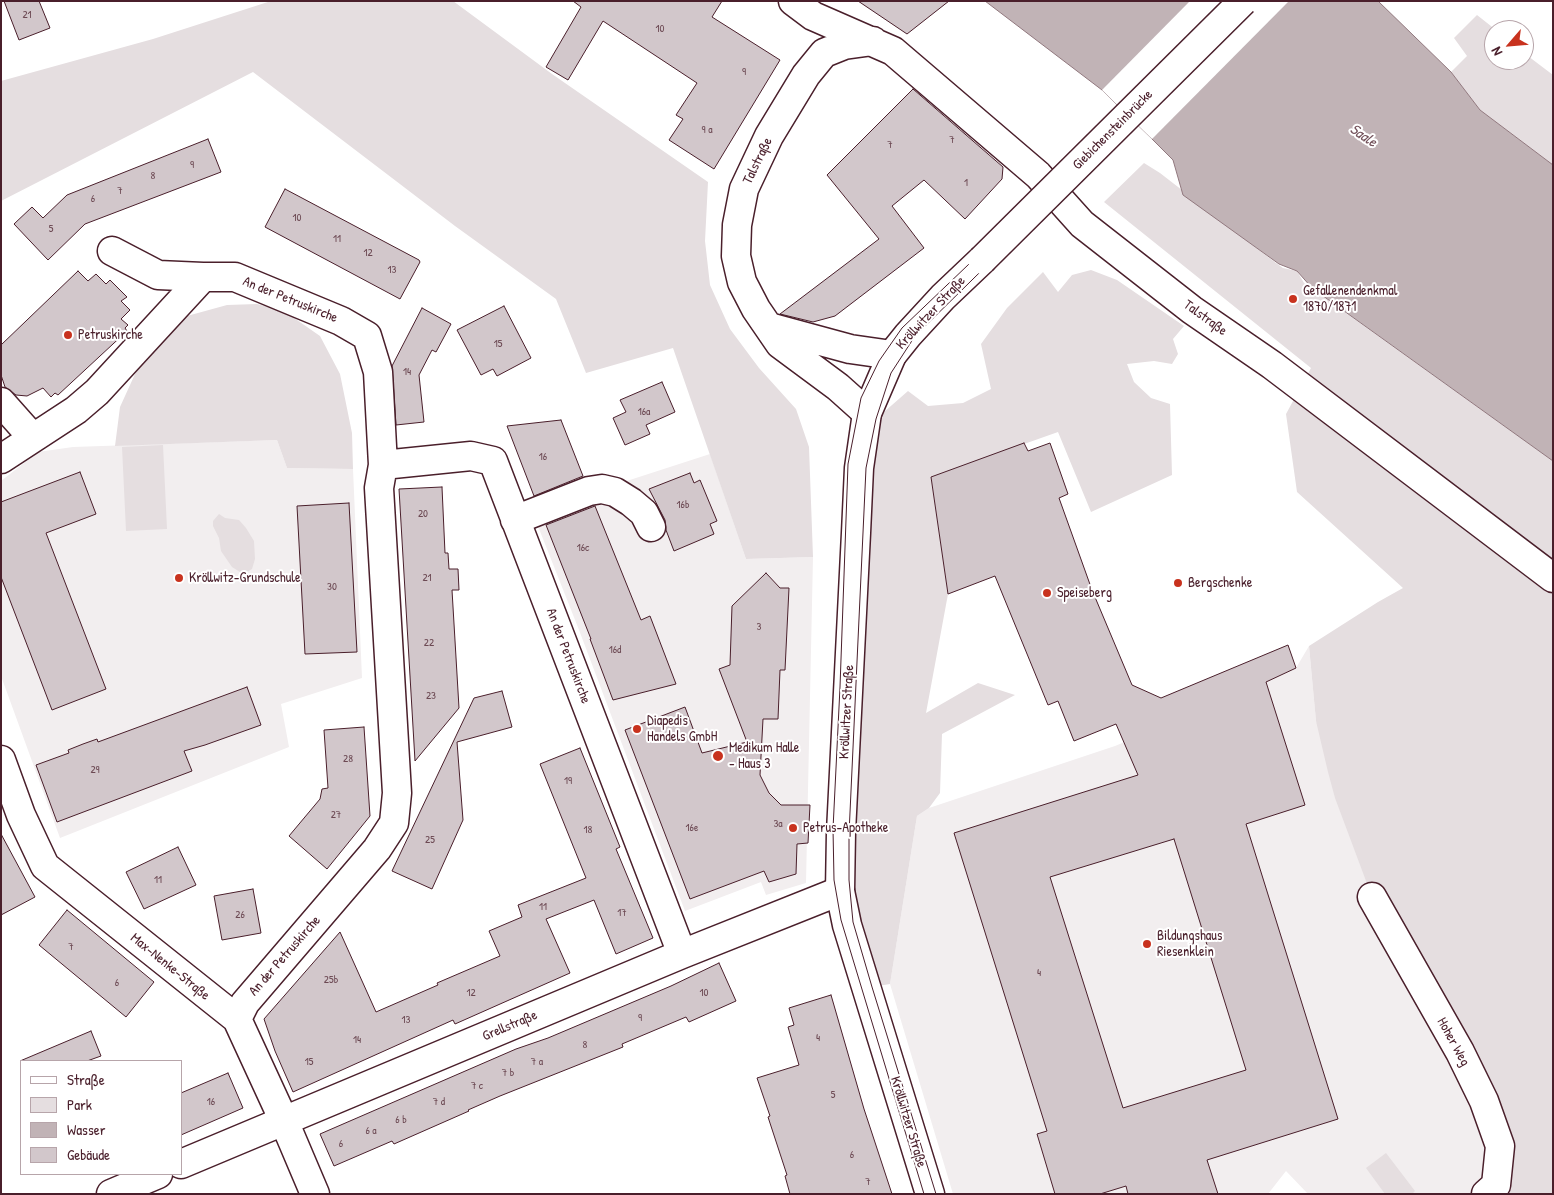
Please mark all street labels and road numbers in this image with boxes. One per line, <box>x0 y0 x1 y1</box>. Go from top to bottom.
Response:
street label: Giebichensteinbrücke <box>1069 86 1157 174</box>
street label: Talstraße <box>740 135 776 187</box>
street label: An der Petruskirche <box>240 273 340 327</box>
street label: Kröllwitzer Straße <box>893 273 969 353</box>
street label: Talstraße <box>1180 297 1230 339</box>
street label: An der Petruskirche <box>542 606 594 706</box>
street label: Kröllwitzer Straße <box>836 665 858 759</box>
street label: An der Petruskirche <box>246 912 324 1000</box>
street label: Max-Nenke-Straße <box>127 930 213 1004</box>
street label: Grellstraße <box>480 1007 540 1045</box>
street label: Hoher Weg <box>1433 1015 1473 1069</box>
street label: Kröllwitzer Straße <box>886 1075 930 1169</box>

